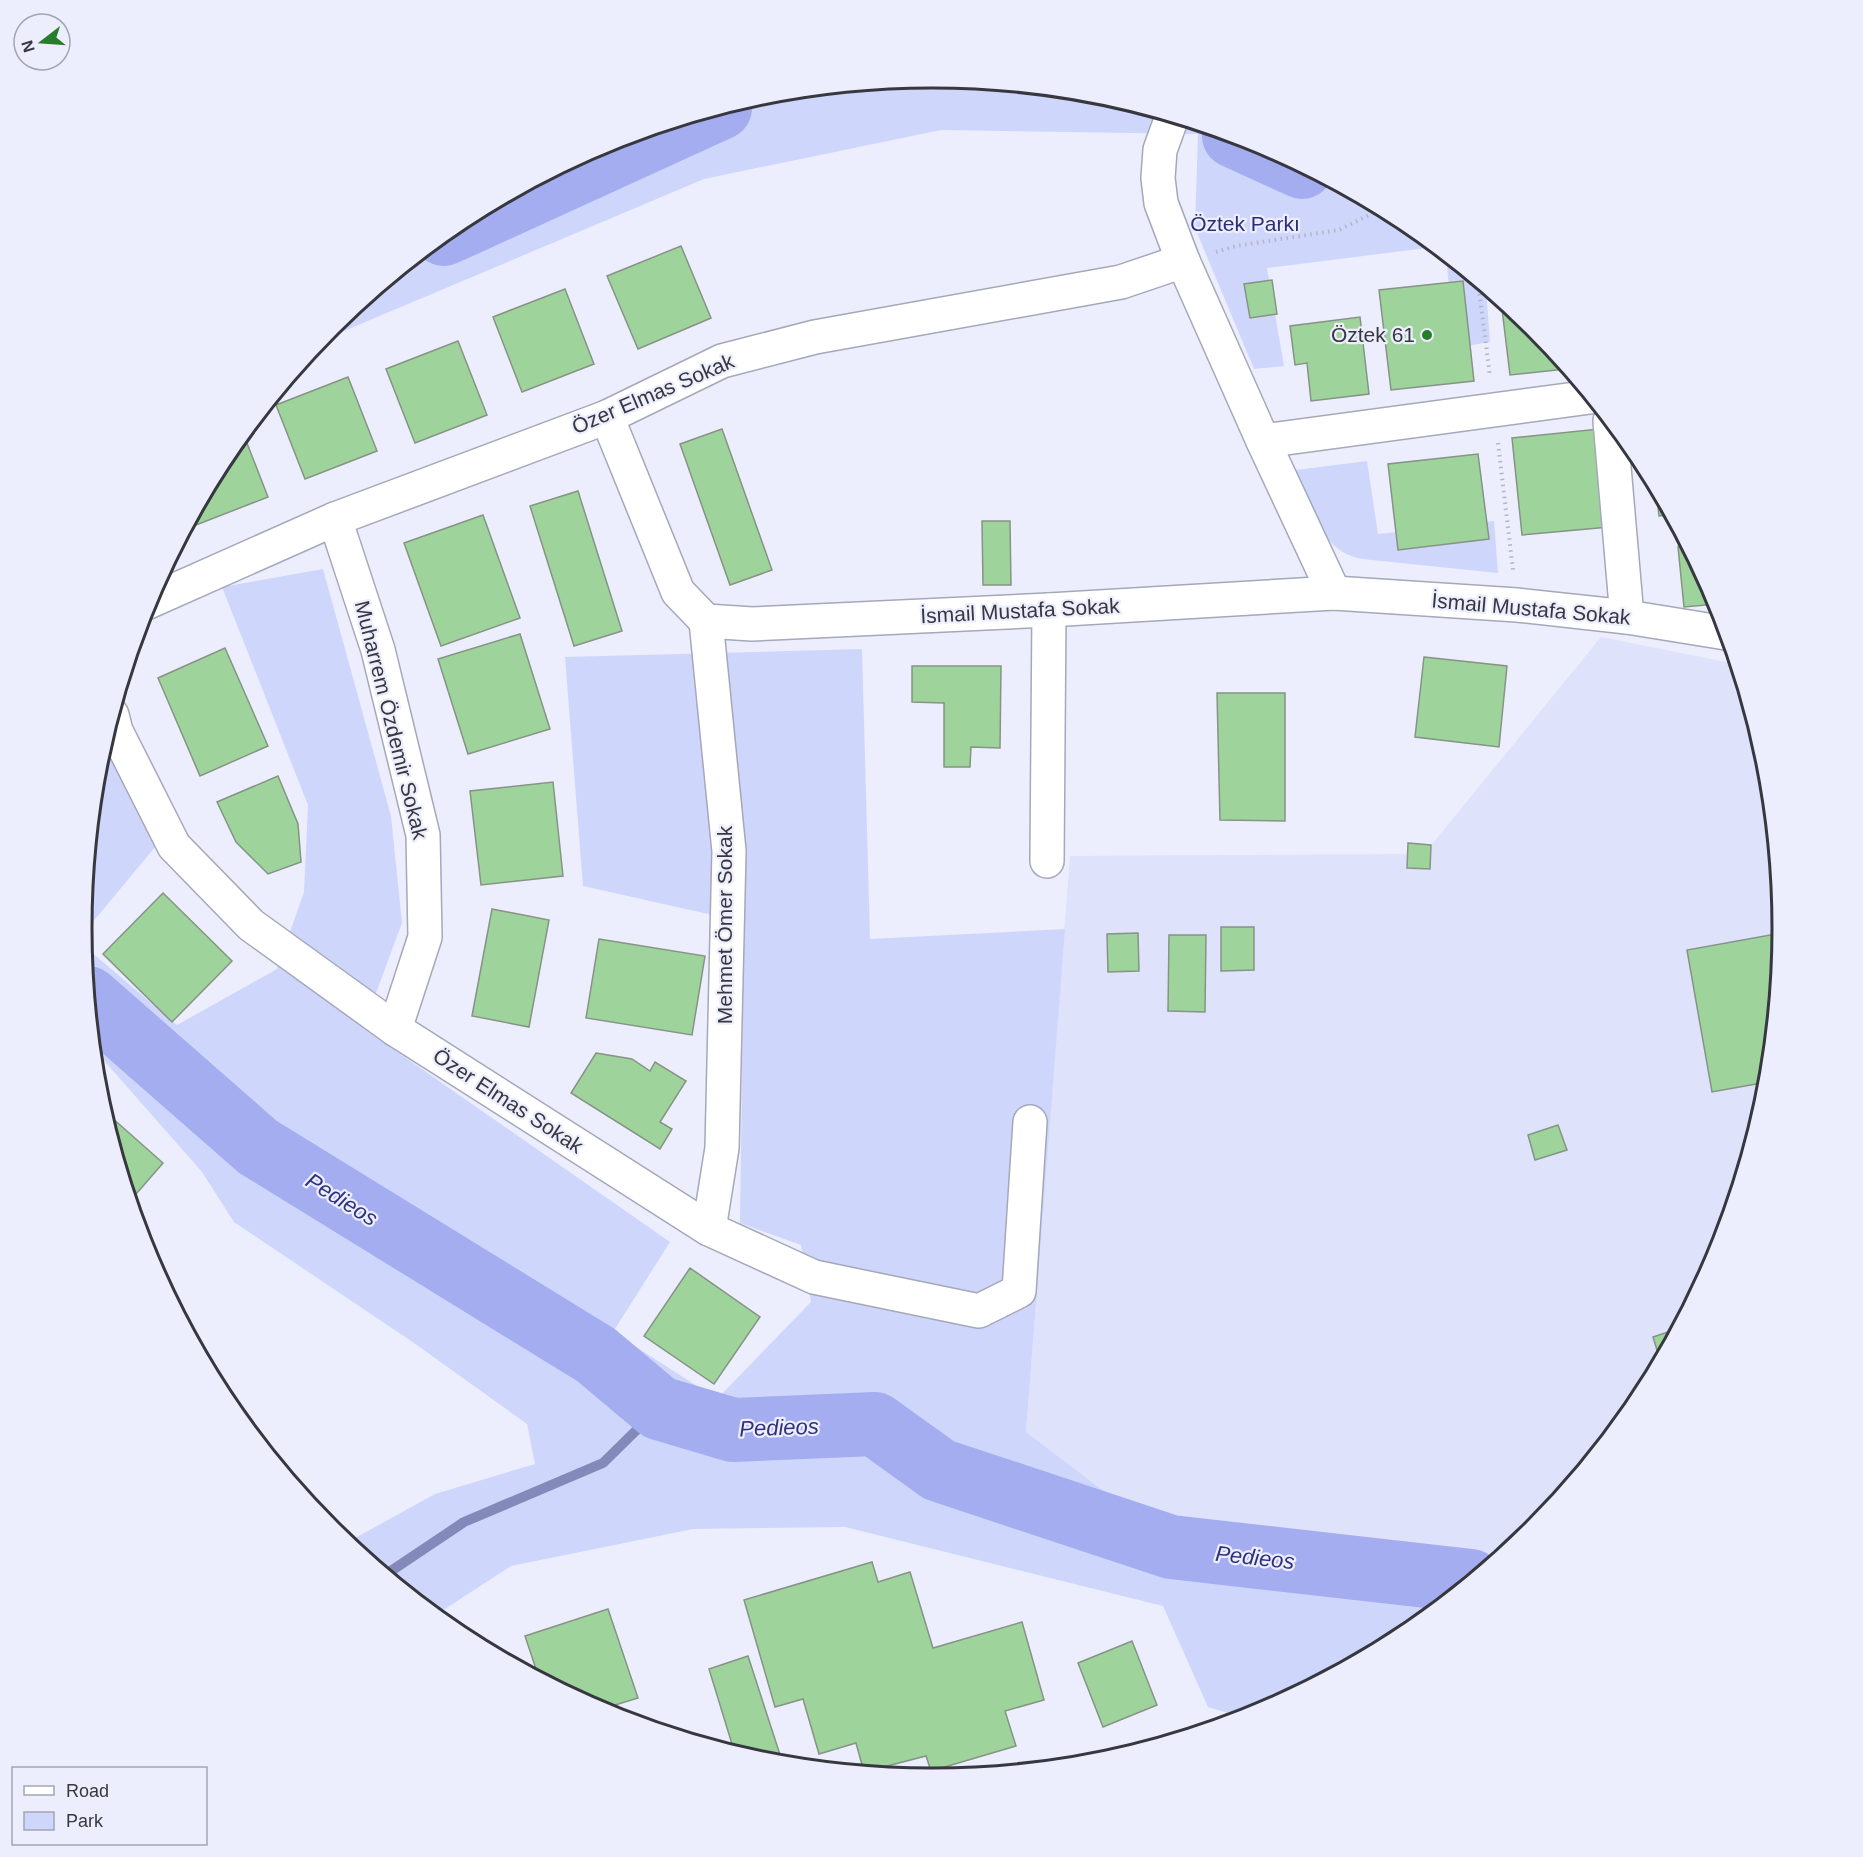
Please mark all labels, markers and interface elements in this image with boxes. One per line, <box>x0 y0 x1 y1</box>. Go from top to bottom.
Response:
north arrow <box>12 12 72 72</box>
text: N <box>18 38 38 54</box>
park label: Öztek Parkı <box>1190 212 1300 235</box>
place label: Öztek 61 <box>1331 323 1415 346</box>
marker: Öztek 61 <box>1420 328 1434 342</box>
street label: Özer Elmas Sokak <box>568 349 738 438</box>
street label: İsmail Mustafa Sokak <box>1431 588 1632 629</box>
street label: İsmail Mustafa Sokak <box>920 594 1121 627</box>
street label: Muharrem Özdemir Sokak <box>351 598 432 842</box>
street label: Mehmet Ömer Sokak <box>713 825 736 1024</box>
street label: Özer Elmas Sokak <box>429 1044 588 1158</box>
water label: Pedieos <box>301 1168 382 1231</box>
water label: Pedieos <box>739 1414 819 1441</box>
water label: Pedieos <box>1214 1541 1296 1574</box>
legend <box>12 1767 207 1845</box>
text: Road <box>66 1781 109 1801</box>
text: Park <box>66 1811 104 1831</box>

